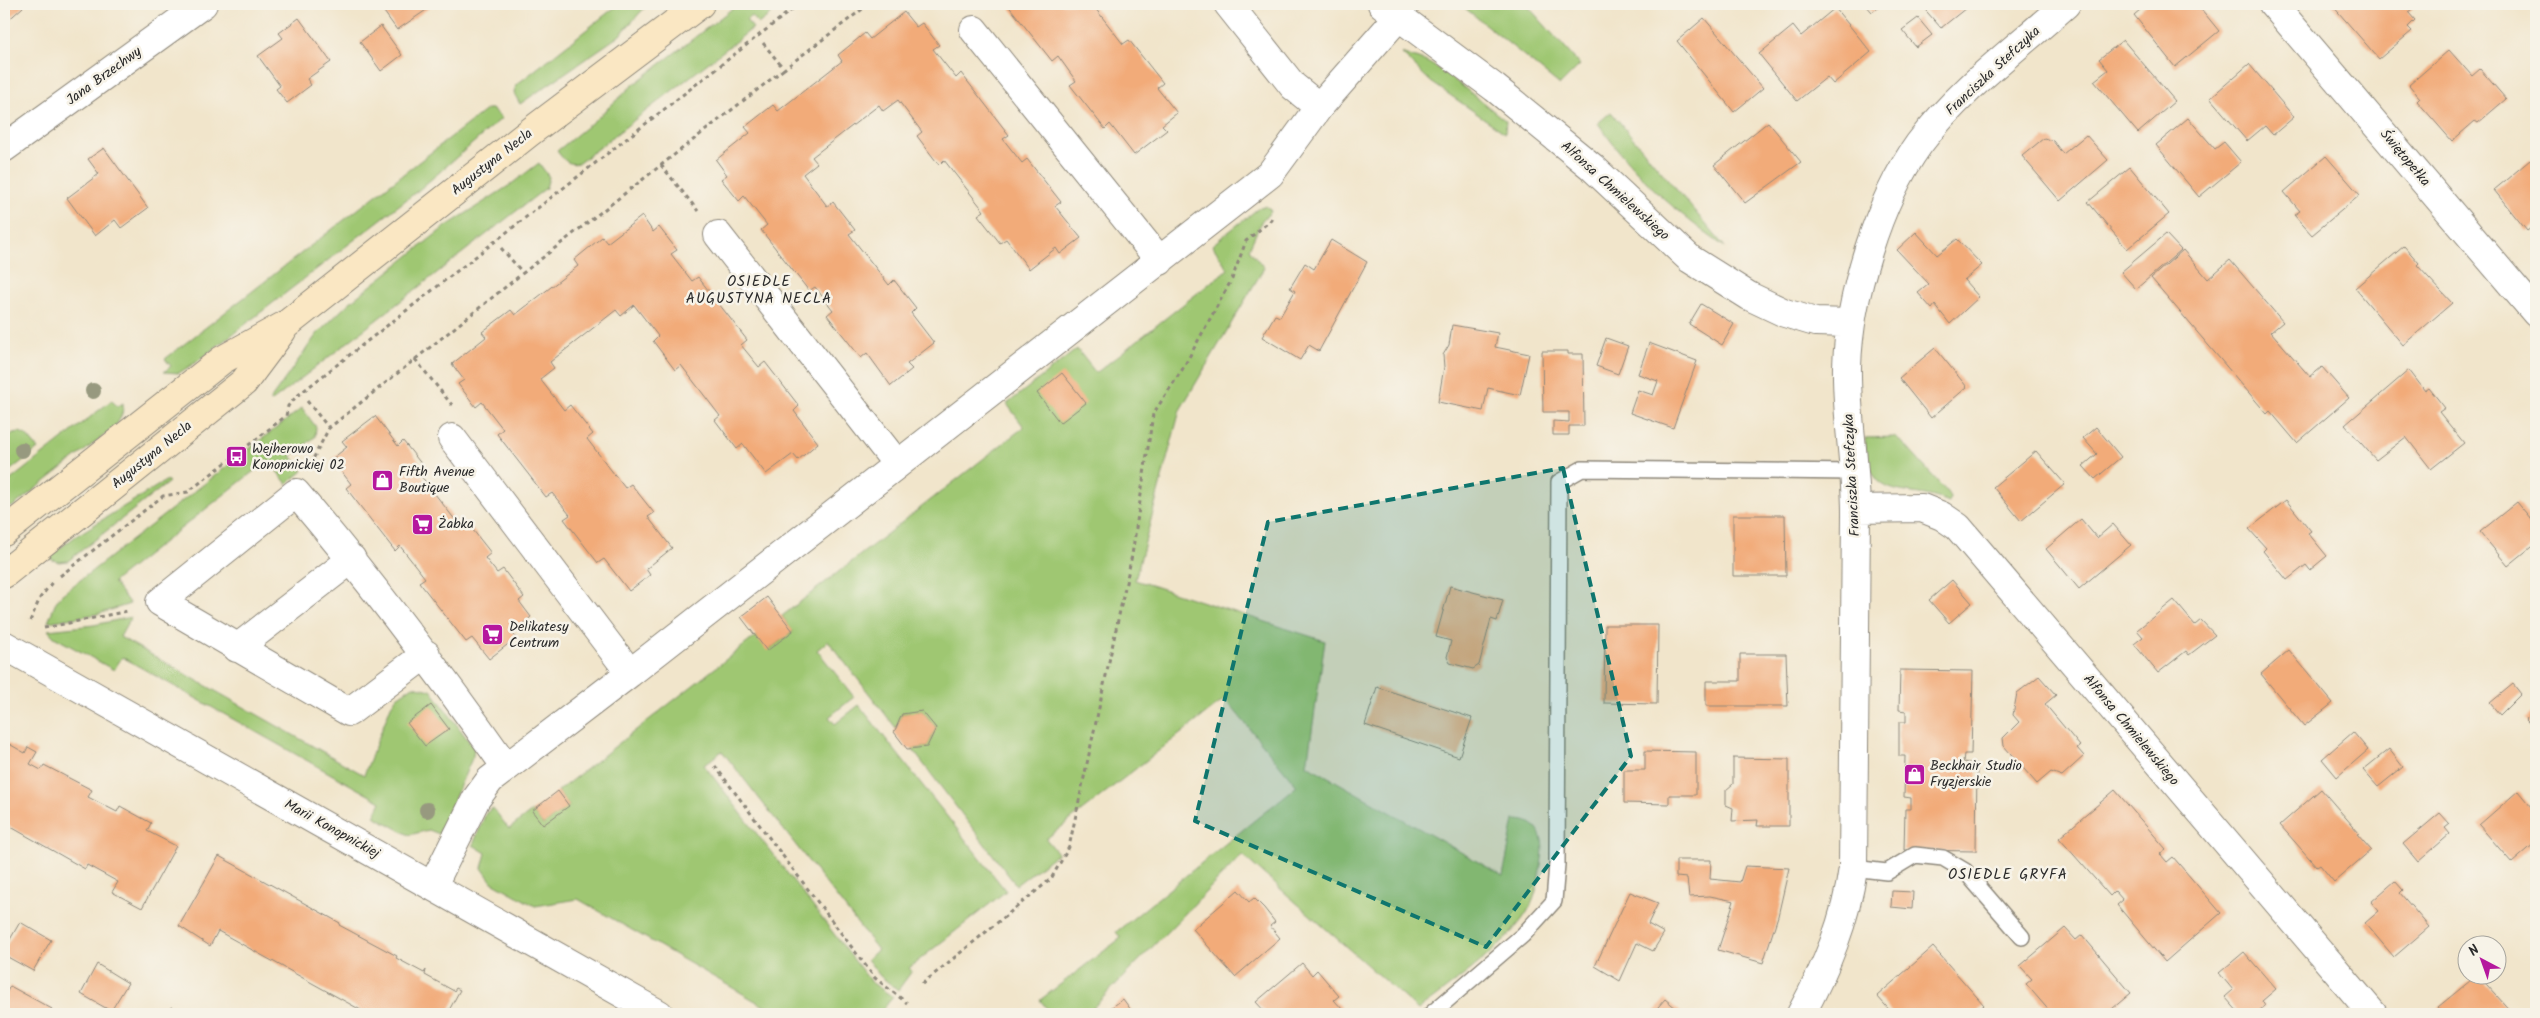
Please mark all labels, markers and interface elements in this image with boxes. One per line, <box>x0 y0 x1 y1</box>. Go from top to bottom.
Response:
street label: Franciszka Stefczyka <box>1941 21 2045 121</box>
street label: Jana Brzechwy <box>62 41 147 111</box>
street label: Augustyna Necla <box>447 123 537 201</box>
street label: Świętopełka <box>2374 124 2436 192</box>
street label: Alfonsa Chmielewskiego <box>1556 136 1674 246</box>
district label: OSIEDLE AUGUSTYNA NECLA <box>686 270 832 311</box>
street label: Franciszka Stefczyka <box>1838 413 1866 537</box>
street label: Augustyna Necla <box>107 416 197 494</box>
place label: Wejherowo Konopnickiej 02 <box>252 438 345 476</box>
bus stop icon: Wejherowo Konopnickiej 02 <box>224 445 248 469</box>
place label: Fifth Avenue Boutique <box>399 461 475 499</box>
shop icon: Fifth Avenue Boutique <box>371 468 395 492</box>
supermarket icon: Żabka <box>410 512 434 536</box>
place label: Żabka <box>438 513 474 535</box>
place label: Delikatesy Centrum <box>509 616 569 654</box>
supermarket icon: Delikatesy Centrum <box>481 623 505 647</box>
street label: Alfonsa Chmielewskiego <box>2078 669 2184 791</box>
place label: Beckhair Studio Fryzjerskie <box>1930 755 2022 793</box>
shop icon: Beckhair Studio Fryzjerskie <box>1902 762 1926 786</box>
street label: Marii Konopnickiej <box>280 794 384 865</box>
district label: OSIEDLE GRYFA <box>1948 863 2068 887</box>
north arrow <box>2458 936 2508 986</box>
text: N <box>2464 940 2485 962</box>

